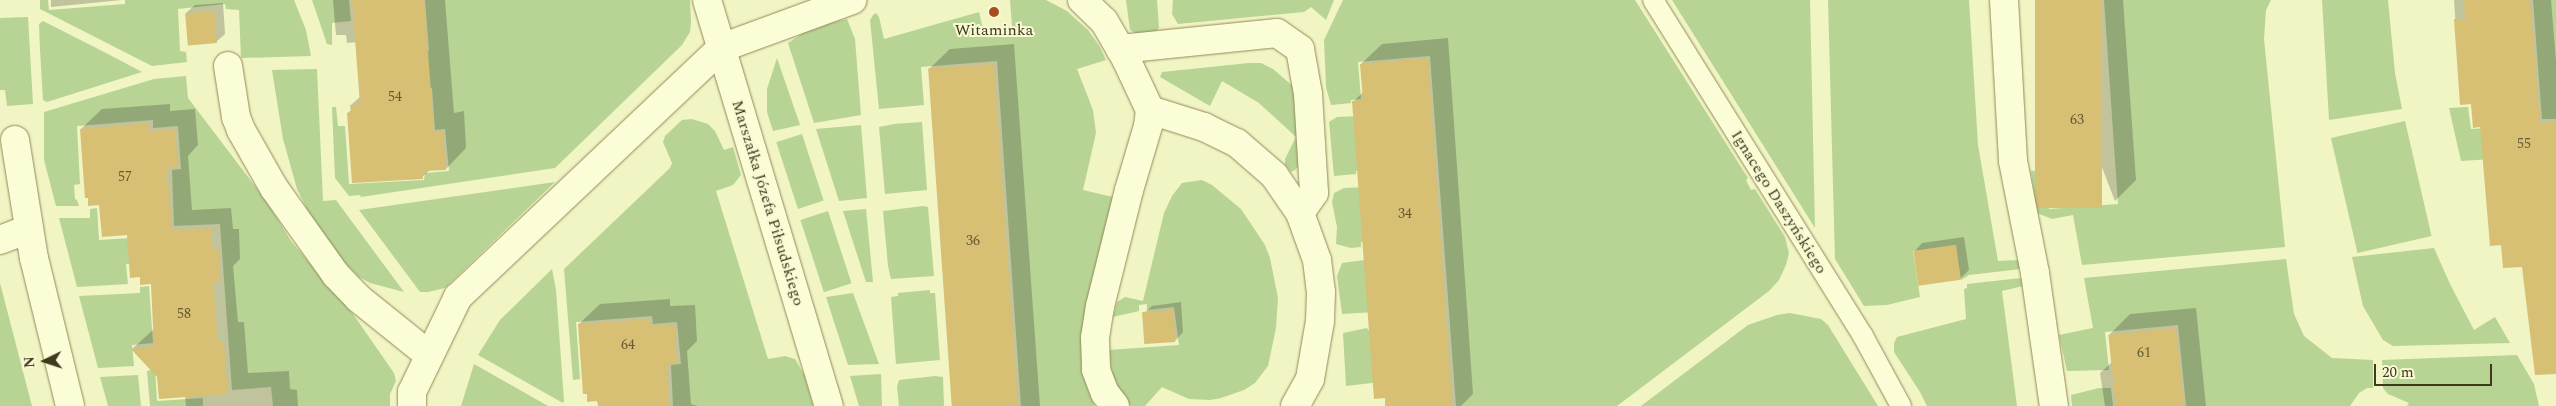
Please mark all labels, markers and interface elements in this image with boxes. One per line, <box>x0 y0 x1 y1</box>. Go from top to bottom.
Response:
marker: Witaminka <box>988 6 1000 18</box>
place label: Witaminka <box>955 20 1033 40</box>
house number: 54 <box>388 89 402 105</box>
street label: Marszałka Józefa Piłsudskiego <box>728 98 808 308</box>
house number: 63 <box>2070 112 2084 128</box>
street label: Ignacego Daszyńskiego <box>1727 127 1831 277</box>
house number: 55 <box>2517 136 2531 152</box>
house number: 57 <box>118 169 132 185</box>
house number: 34 <box>1398 206 1412 222</box>
house number: 36 <box>966 233 980 249</box>
house number: 58 <box>177 306 191 322</box>
north arrow <box>20 336 70 386</box>
house number: 64 <box>621 337 635 353</box>
house number: 61 <box>2137 345 2151 361</box>
scale bar <box>2376 354 2494 386</box>
text: N <box>19 356 40 369</box>
text: 20 m <box>2382 361 2414 384</box>

